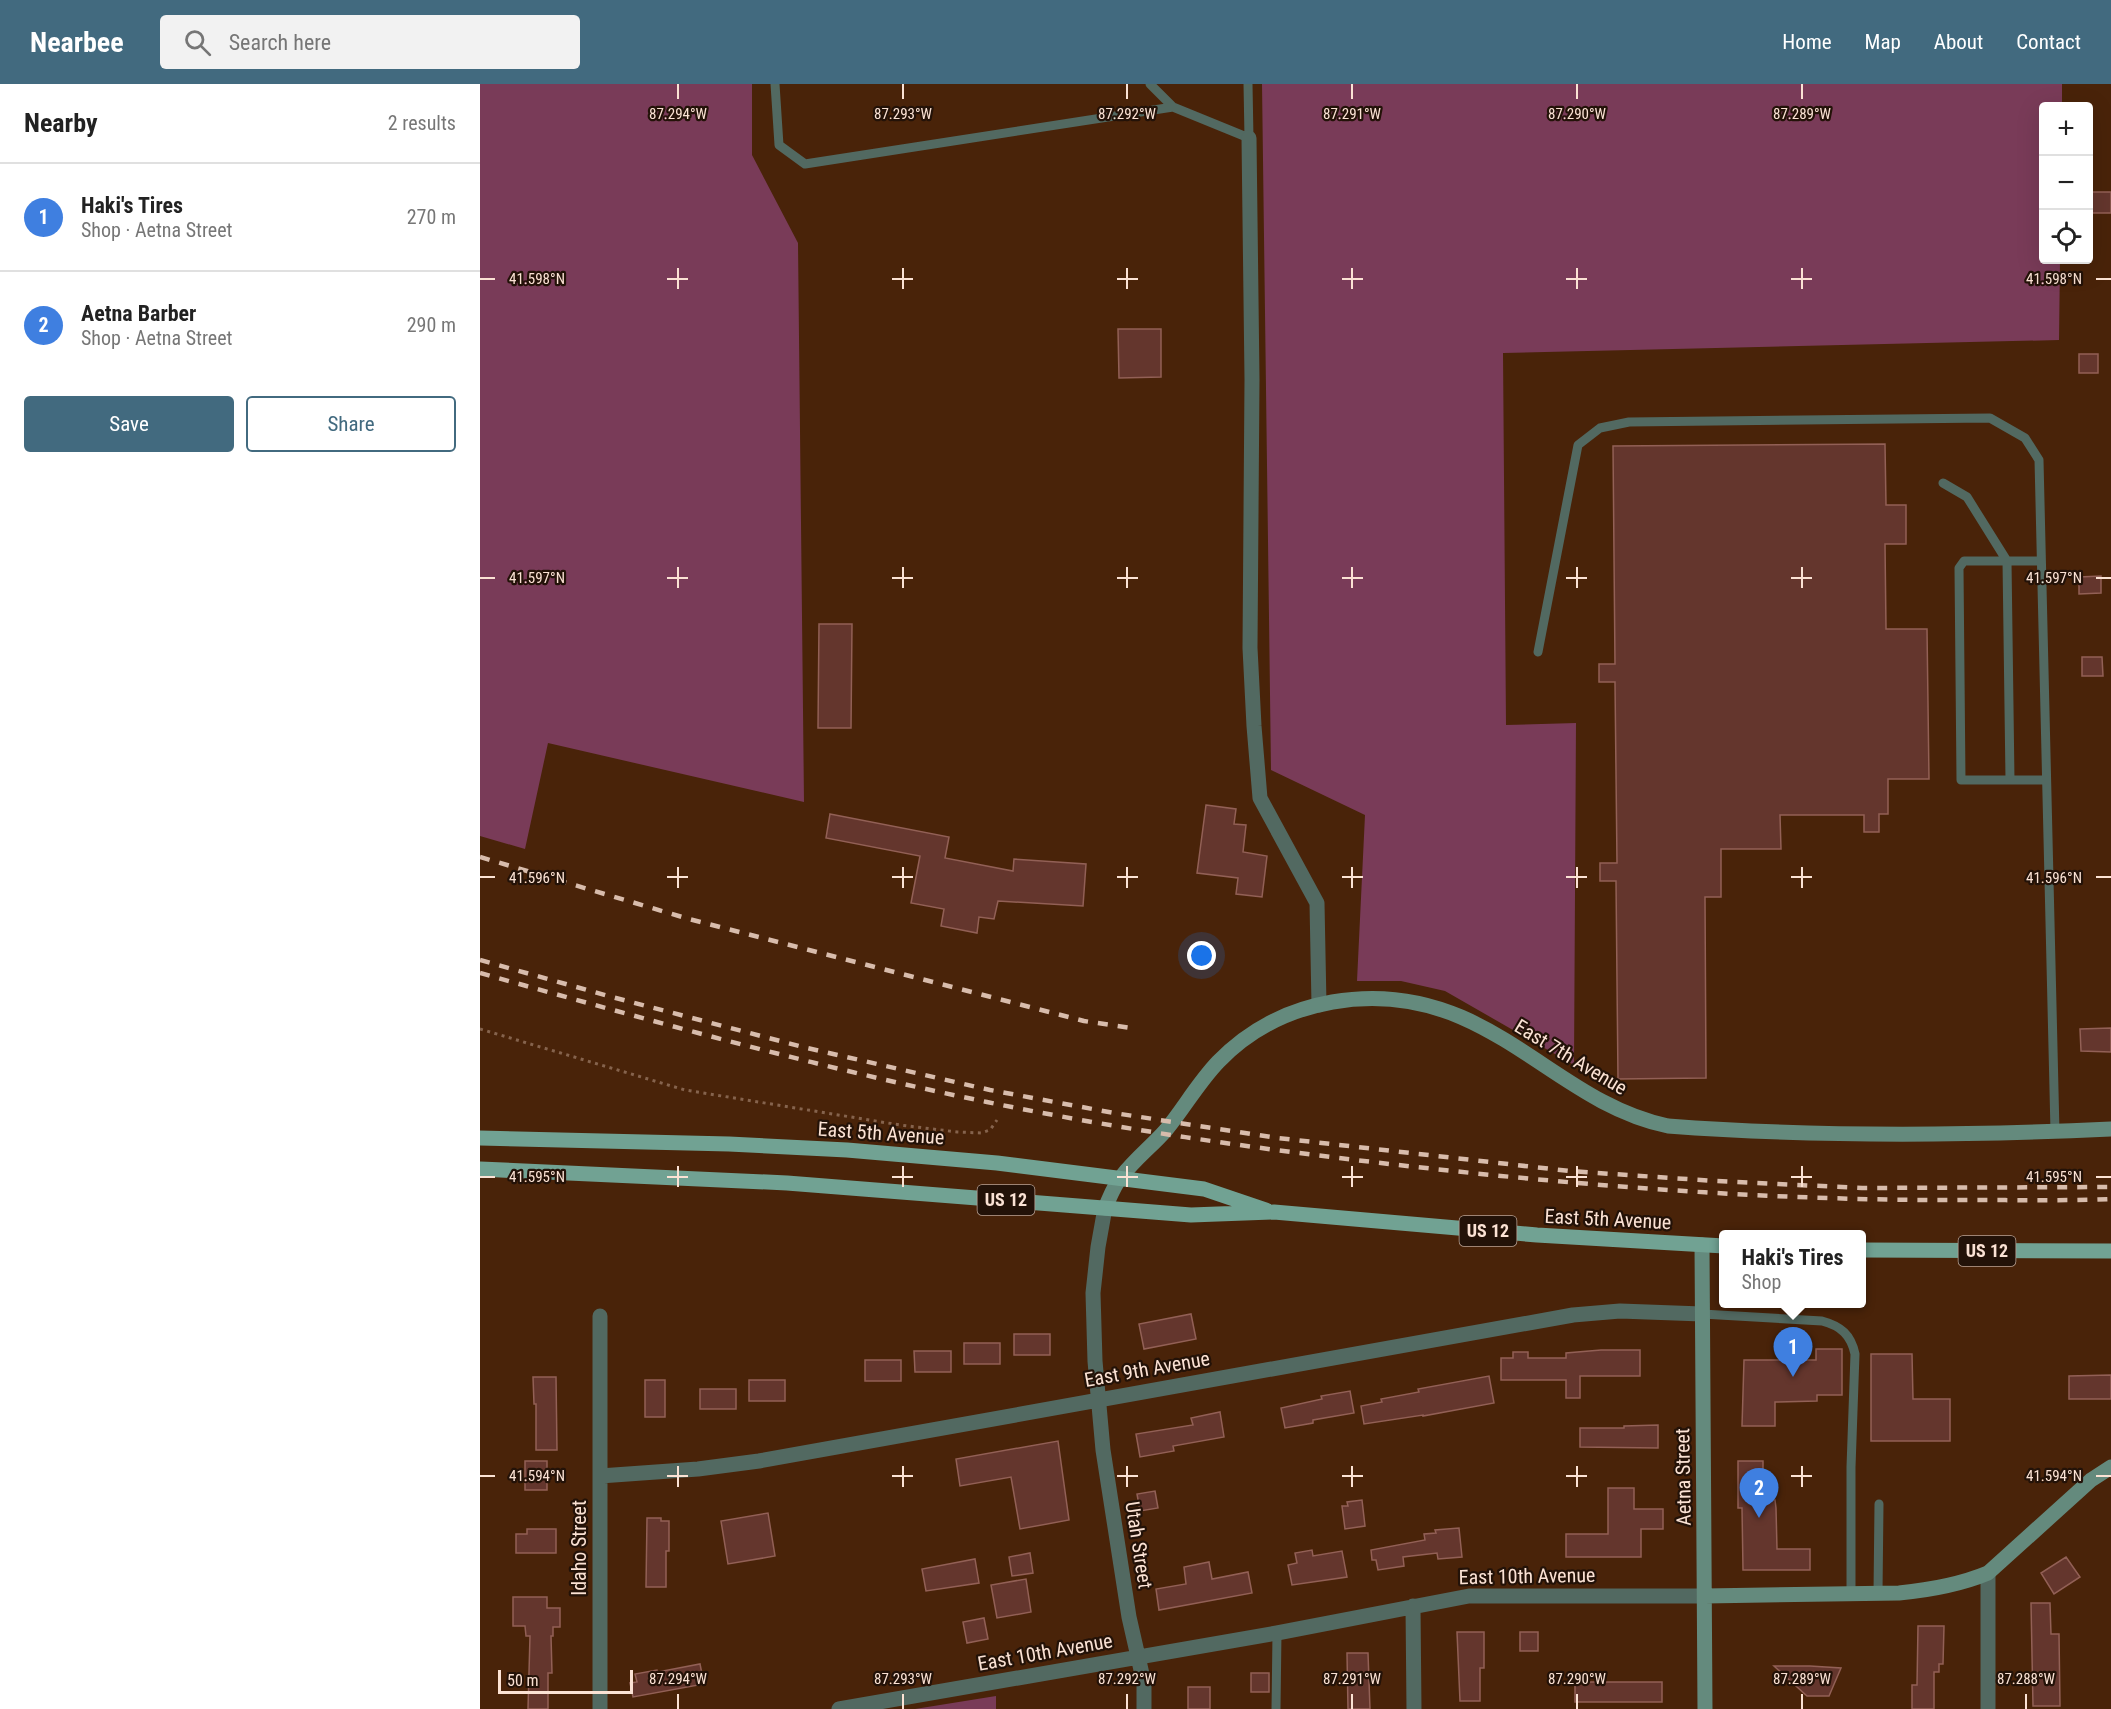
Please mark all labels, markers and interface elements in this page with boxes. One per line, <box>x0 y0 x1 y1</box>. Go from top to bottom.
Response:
search box <box>160 15 580 69</box>
text: Nearbee <box>30 26 124 59</box>
icon: search <box>181 26 214 59</box>
text: Search here <box>229 30 331 55</box>
text: Home <box>1782 30 1832 54</box>
text: Map <box>1865 30 1901 54</box>
text: About <box>1934 30 1983 54</box>
text: Contact <box>2016 30 2081 54</box>
map controls <box>2039 102 2093 264</box>
button: + <box>2039 102 2093 156</box>
text: 87.294°W <box>649 105 708 123</box>
text: 87.293°W <box>874 105 933 123</box>
text: 87.292°W <box>1098 105 1157 123</box>
text: 87.291°W <box>1323 105 1382 123</box>
text: 87.290°W <box>1548 105 1607 123</box>
text: 87.289°W <box>1773 105 1832 123</box>
text: Nearby <box>24 108 98 138</box>
text: 2 results <box>388 111 456 135</box>
button: − <box>2039 156 2093 210</box>
text: Haki's Tires <box>81 193 183 218</box>
text: 1 <box>38 205 49 229</box>
text: 270 m <box>407 205 456 229</box>
button: locate <box>2039 210 2093 264</box>
text: Shop · Aetna Street <box>81 218 233 242</box>
text: 41.598°N <box>509 270 565 288</box>
text: 41.598°N <box>2026 270 2082 288</box>
text: Aetna Barber <box>81 301 196 326</box>
text: 2 <box>38 313 49 337</box>
text: 290 m <box>407 313 456 337</box>
text: Shop · Aetna Street <box>81 326 233 350</box>
button: Save <box>24 396 234 452</box>
button: Share <box>246 396 456 452</box>
text: 41.597°N <box>509 569 565 587</box>
text: 41.597°N <box>2026 569 2082 587</box>
text: 41.596°N <box>509 869 565 887</box>
text: 41.596°N <box>2026 869 2082 887</box>
your location <box>1187 941 1216 970</box>
street label: East 7th Avenue <box>1510 1014 1632 1100</box>
street label: East 5th Avenue <box>817 1117 945 1149</box>
text: 41.595°N <box>509 1168 565 1186</box>
text: 41.595°N <box>2026 1168 2082 1186</box>
road number: US 12 <box>978 1185 1034 1215</box>
street label: East 5th Avenue <box>1544 1204 1672 1234</box>
road number: US 12 <box>1460 1216 1516 1246</box>
popup <box>1719 1230 1866 1308</box>
road number: US 12 <box>1958 1236 2016 1266</box>
text: Haki's Tires <box>1742 1245 1844 1270</box>
text: Shop <box>1742 1270 1781 1294</box>
pin: 1 <box>1774 1328 1812 1377</box>
street label: East 9th Avenue <box>1082 1346 1212 1392</box>
street label: Aetna Street <box>1670 1428 1696 1526</box>
text: 41.594°N <box>509 1467 565 1485</box>
text: 41.594°N <box>2026 1467 2082 1485</box>
pin: 2 <box>1740 1468 1778 1518</box>
street label: Idaho Street <box>567 1500 591 1596</box>
street label: Utah Street <box>1120 1500 1158 1590</box>
street label: East 10th Avenue <box>1458 1563 1596 1589</box>
street label: East 10th Avenue <box>976 1628 1114 1676</box>
scale bar <box>498 1667 633 1694</box>
text: 87.294°W <box>649 1670 708 1688</box>
text: 87.293°W <box>874 1670 933 1688</box>
text: 87.292°W <box>1098 1670 1157 1688</box>
text: 87.291°W <box>1323 1670 1382 1688</box>
text: 87.290°W <box>1548 1670 1607 1688</box>
text: 87.289°W <box>1773 1670 1832 1688</box>
text: 87.288°W <box>1997 1670 2056 1688</box>
text: 50 m <box>507 1671 539 1690</box>

